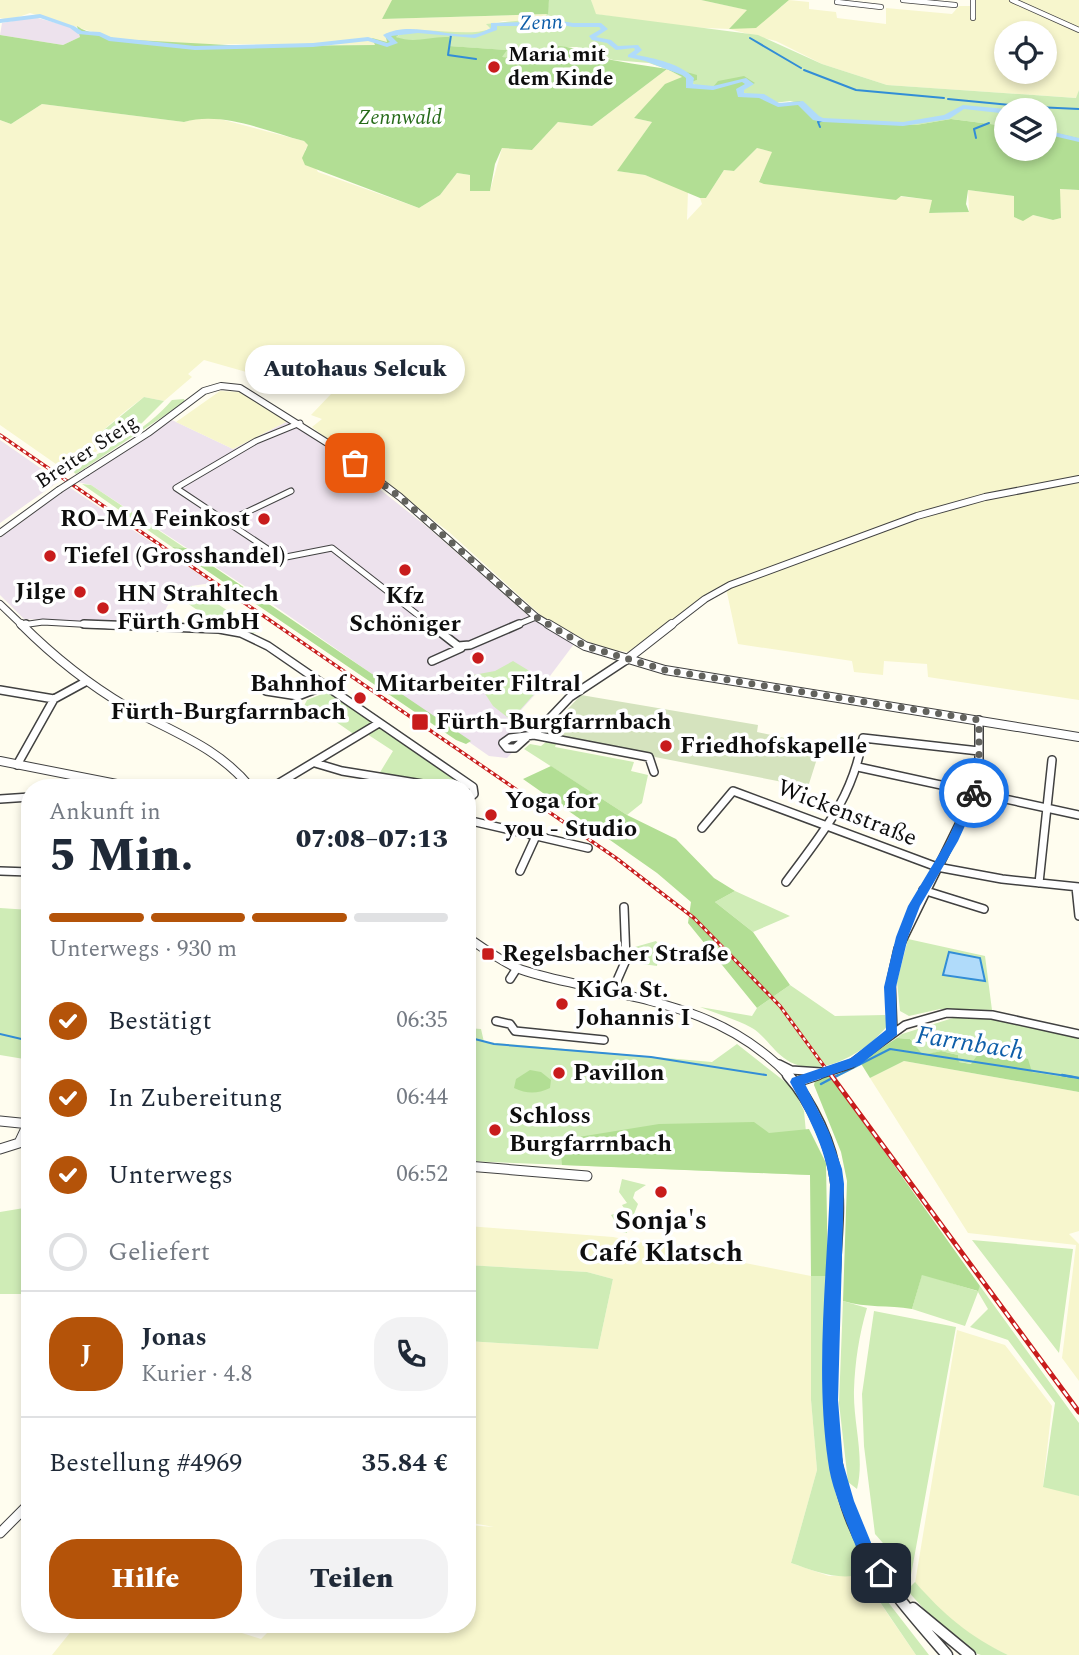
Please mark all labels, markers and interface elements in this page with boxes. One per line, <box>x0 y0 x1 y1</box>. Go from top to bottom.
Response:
water label: Zenn <box>518 6 564 40</box>
map controls <box>994 21 1057 161</box>
button: locate <box>994 21 1057 84</box>
place label: Maria mit dem Kinde <box>508 39 614 95</box>
marker: Maria mit dem Kinde <box>486 59 502 75</box>
button: layers <box>994 98 1057 161</box>
park label: Zennwald <box>358 102 442 134</box>
callout: Autohaus Selcuk <box>245 344 465 393</box>
text: Autohaus Selcuk <box>263 352 447 387</box>
street label: Breiter Steig <box>29 407 145 497</box>
pin <box>325 433 385 493</box>
icon: bag <box>336 444 374 482</box>
place label: RO-MA Feinkost <box>60 501 250 537</box>
marker: RO-MA Feinkost <box>256 511 272 527</box>
place label: Tiefel (Grosshandel) <box>64 538 286 574</box>
marker: Tiefel (Grosshandel) <box>42 548 58 564</box>
marker: Kfz Schöniger <box>397 562 413 578</box>
place label: Jilge <box>15 574 66 610</box>
place label: HN Strahltech Fürth GmbH <box>117 576 279 640</box>
place label: Kfz Schöniger <box>349 578 461 642</box>
marker: Jilge <box>72 584 88 600</box>
marker: HN Strahltech Fürth GmbH <box>95 600 111 616</box>
marker: Mitarbeiter Filtral <box>470 650 486 666</box>
place label: Bahnhof Fürth-Burgfarrnbach <box>111 666 348 730</box>
place label: Mitarbeiter Filtral <box>375 666 581 702</box>
marker: Bahnhof Fürth-Burgfarrnbach <box>352 690 368 706</box>
place label: Fürth-Burgfarrnbach <box>436 704 672 740</box>
marker: Fürth-Burgfarrnbach <box>410 712 430 732</box>
place label: Friedhofskapelle <box>680 728 867 764</box>
marker: Friedhofskapelle <box>658 738 674 754</box>
courier <box>939 758 1009 828</box>
street label: Wickenstraße <box>772 770 922 856</box>
icon: bike <box>955 774 993 812</box>
place label: Yoga for you - Studio <box>504 783 637 847</box>
text: Ankunft in <box>49 795 161 830</box>
marker: Yoga for you - Studio <box>483 807 499 823</box>
text: 07:08–07:13 <box>296 819 448 859</box>
text: 5 Min. <box>49 821 193 891</box>
text: Unterwegs · 930 m <box>49 932 237 967</box>
place label: Regelsbacher Straße <box>502 936 729 972</box>
marker: Regelsbacher Straße <box>480 946 496 962</box>
place label: KiGa St. Johannis I <box>576 972 690 1036</box>
marker: KiGa St. Johannis I <box>554 996 570 1012</box>
text: Bestätigt <box>108 1001 212 1041</box>
icon: check <box>49 1002 87 1040</box>
text: 06:35 <box>396 1003 448 1038</box>
water label: Farrnbach <box>913 1015 1027 1071</box>
place label: Pavillon <box>573 1055 665 1091</box>
marker: Pavillon <box>551 1065 567 1081</box>
text: In Zubereitung <box>108 1078 282 1118</box>
icon: check <box>49 1079 87 1117</box>
text: 06:44 <box>396 1080 448 1115</box>
place label: Schloss Burgfarrnbach <box>509 1098 672 1162</box>
marker: Schloss Burgfarrnbach <box>487 1122 503 1138</box>
text: Unterwegs <box>108 1155 233 1195</box>
icon: check <box>49 1156 87 1194</box>
text: 06:52 <box>396 1157 448 1192</box>
marker: Sonja's Café Klatsch <box>653 1184 669 1200</box>
place label: Sonja's Café Klatsch <box>579 1199 743 1274</box>
text: Geliefert <box>108 1232 210 1272</box>
text: Jonas <box>141 1317 207 1357</box>
button: phone <box>374 1317 448 1391</box>
text: J <box>80 1334 92 1374</box>
text: Kurier · 4.8 <box>141 1357 252 1392</box>
text: Bestellung #4969 <box>49 1443 242 1483</box>
text: 35.84 € <box>362 1443 448 1483</box>
button: Hilfe <box>49 1539 242 1619</box>
button: Teilen <box>256 1539 448 1619</box>
pin <box>851 1543 911 1603</box>
icon: home <box>862 1554 900 1592</box>

